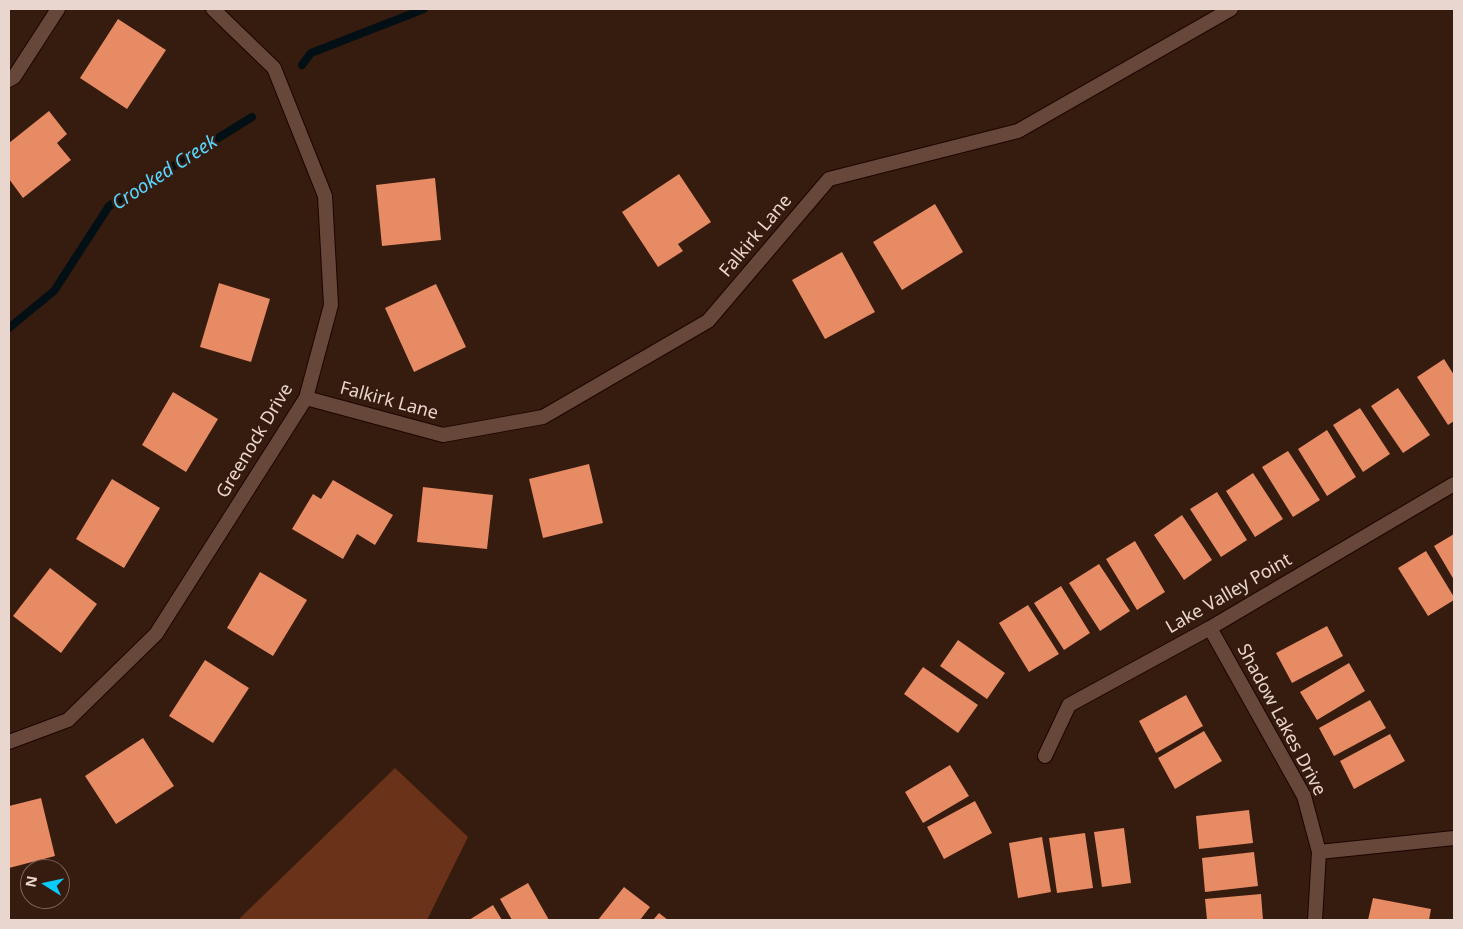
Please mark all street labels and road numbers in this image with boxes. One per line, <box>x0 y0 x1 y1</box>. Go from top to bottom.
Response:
street label: Falkirk Lane <box>715 190 797 282</box>
street label: Falkirk Lane <box>337 378 441 424</box>
street label: Greenock Drive <box>212 380 298 502</box>
street label: Lake Valley Point <box>1162 549 1296 639</box>
street label: Shadow Lakes Drive <box>1232 640 1330 800</box>

